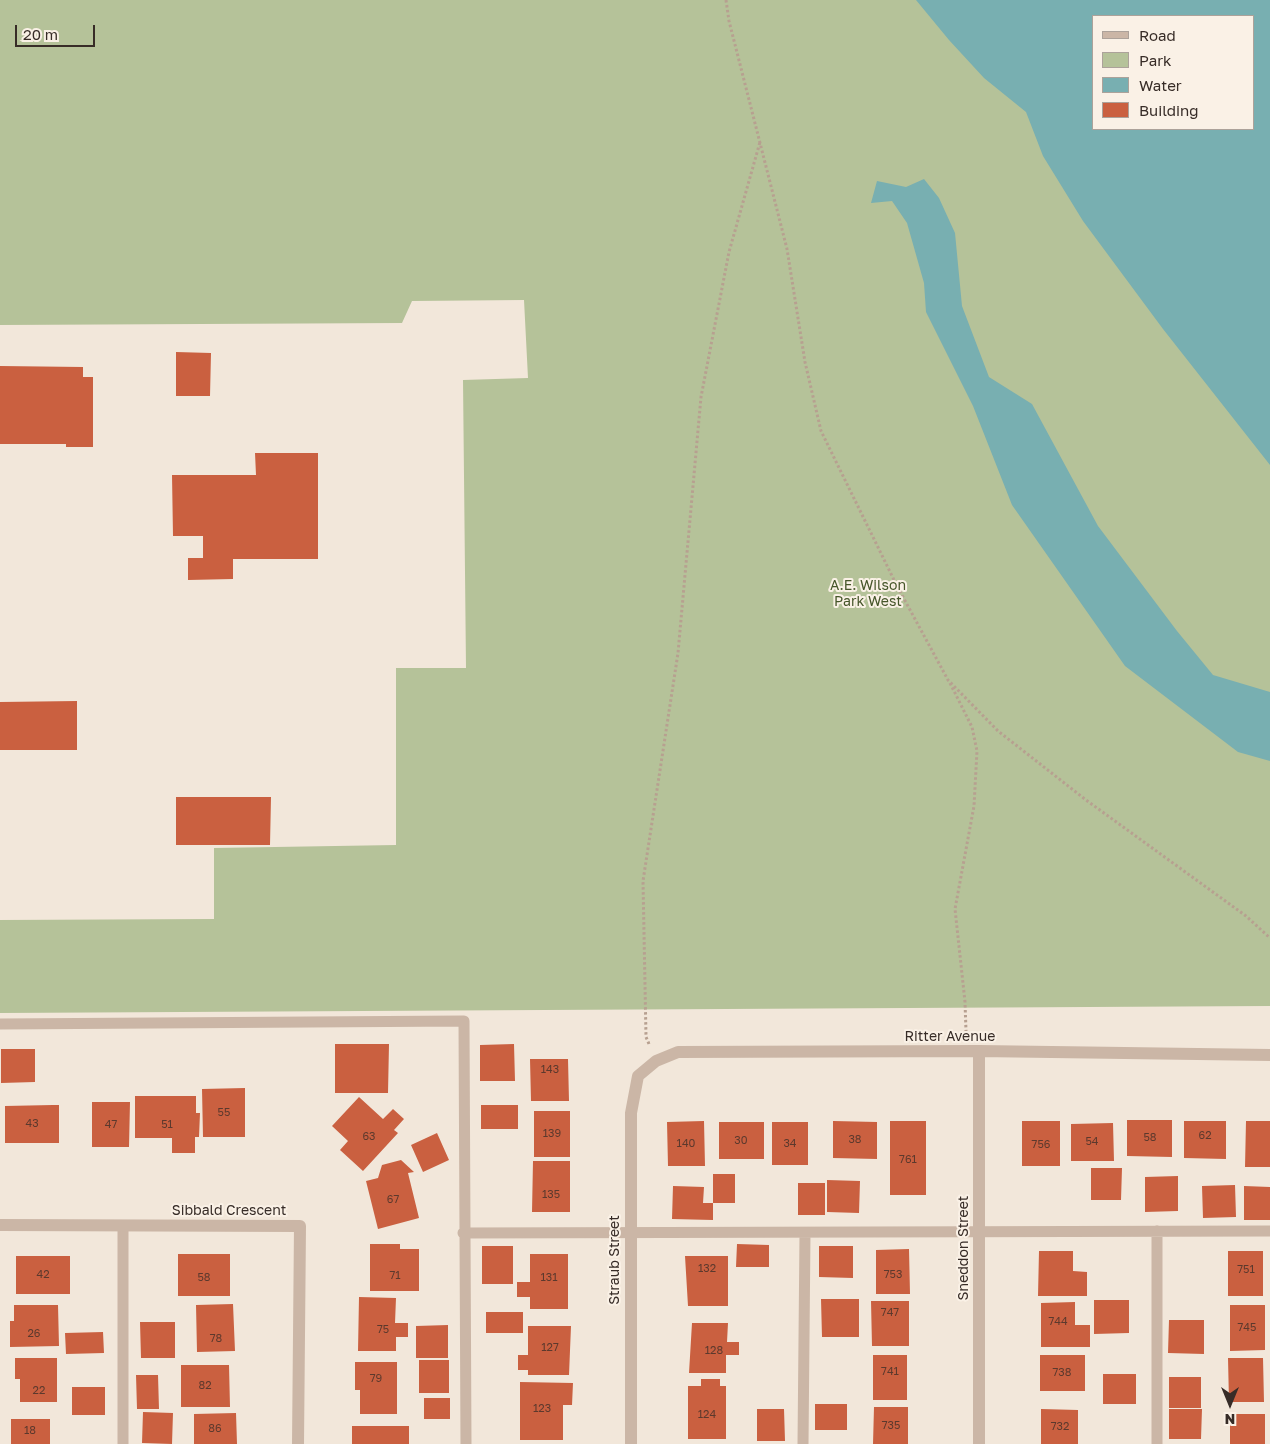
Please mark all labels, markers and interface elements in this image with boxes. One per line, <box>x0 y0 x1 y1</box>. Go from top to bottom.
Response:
scale bar <box>18 15 98 47</box>
legend <box>1092 15 1255 130</box>
text: 20 m <box>23 25 58 43</box>
text: Road <box>1139 26 1176 44</box>
text: Park <box>1139 51 1171 69</box>
text: Water <box>1139 76 1182 94</box>
text: Building <box>1139 101 1199 119</box>
park label: A.E. Wilson Park West <box>830 578 906 610</box>
street label: Ritter Avenue <box>905 1029 995 1045</box>
house number: 143 <box>541 1063 559 1077</box>
house number: 55 <box>218 1106 230 1120</box>
house number: 43 <box>25 1117 39 1131</box>
house number: 47 <box>105 1118 117 1132</box>
house number: 51 <box>161 1118 173 1132</box>
house number: 139 <box>543 1127 561 1141</box>
house number: 62 <box>1198 1129 1212 1143</box>
house number: 63 <box>362 1130 376 1144</box>
house number: 58 <box>1143 1131 1157 1145</box>
house number: 38 <box>848 1133 862 1147</box>
house number: 30 <box>734 1134 748 1148</box>
house number: 54 <box>1085 1135 1099 1149</box>
house number: 140 <box>677 1137 695 1151</box>
house number: 34 <box>783 1137 797 1151</box>
house number: 756 <box>1032 1138 1050 1152</box>
house number: 761 <box>899 1153 917 1167</box>
house number: 135 <box>542 1188 560 1202</box>
house number: 67 <box>387 1193 399 1207</box>
street label: Sneddon Street <box>956 1196 972 1300</box>
street label: Sibbald Crescent <box>172 1203 286 1219</box>
street label: Straub Street <box>607 1215 623 1305</box>
house number: 132 <box>698 1262 716 1276</box>
house number: 751 <box>1237 1263 1255 1277</box>
house number: 42 <box>36 1268 50 1282</box>
house number: 753 <box>884 1268 902 1282</box>
house number: 71 <box>389 1269 401 1283</box>
house number: 58 <box>197 1271 211 1285</box>
house number: 131 <box>540 1271 558 1285</box>
house number: 747 <box>881 1306 899 1320</box>
house number: 744 <box>1048 1315 1068 1329</box>
house number: 745 <box>1238 1321 1256 1335</box>
house number: 75 <box>377 1323 389 1337</box>
house number: 26 <box>27 1327 41 1341</box>
house number: 78 <box>210 1332 222 1346</box>
house number: 127 <box>541 1341 559 1355</box>
house number: 128 <box>705 1344 723 1358</box>
house number: 741 <box>881 1365 899 1379</box>
house number: 738 <box>1053 1366 1071 1380</box>
house number: 79 <box>370 1372 382 1386</box>
house number: 82 <box>198 1379 212 1393</box>
north arrow <box>1205 1379 1255 1429</box>
house number: 22 <box>33 1384 45 1398</box>
house number: 123 <box>533 1402 551 1416</box>
house number: 124 <box>698 1408 716 1422</box>
text: N <box>1225 1411 1235 1428</box>
house number: 735 <box>882 1419 900 1433</box>
house number: 732 <box>1051 1420 1069 1434</box>
house number: 86 <box>208 1422 222 1436</box>
house number: 18 <box>24 1424 36 1438</box>

